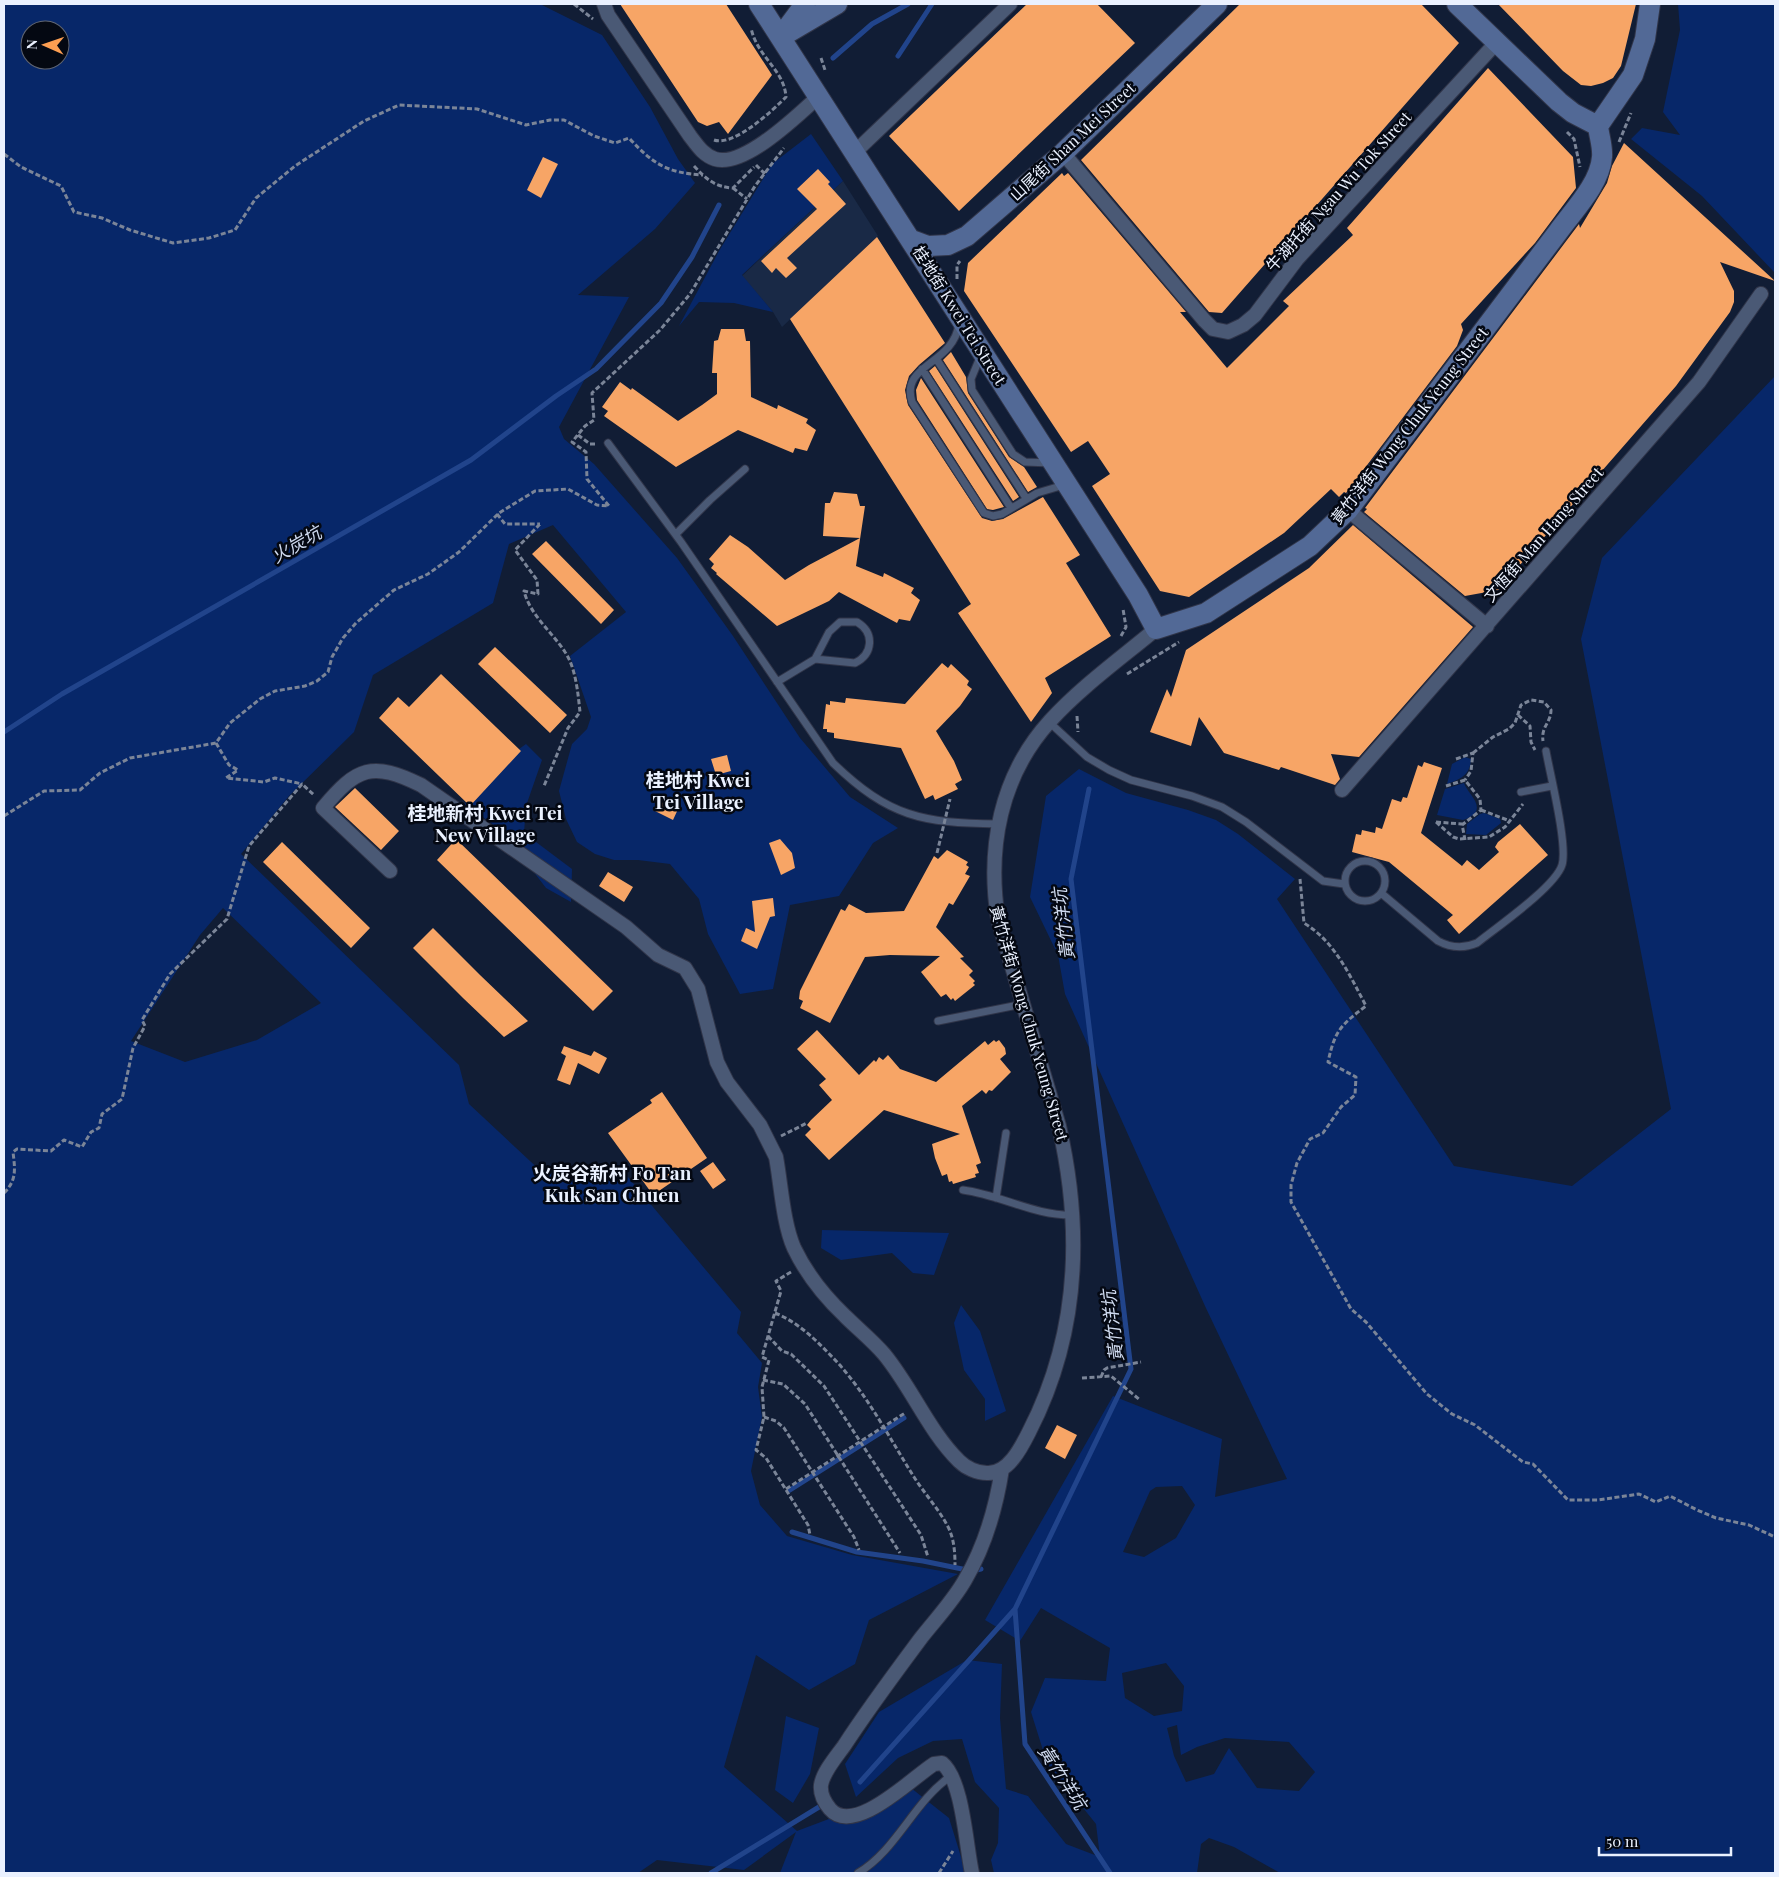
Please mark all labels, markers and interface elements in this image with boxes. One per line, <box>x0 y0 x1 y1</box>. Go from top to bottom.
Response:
north arrow <box>20 20 70 70</box>
text: N <box>22 39 41 50</box>
street label: 山尾街 Shan Mei Street <box>1005 77 1140 205</box>
street label: 牛湖托街 Ngau Wu Tok Street <box>1261 106 1416 275</box>
street label: 桂地街 Kwei Tei Street <box>909 242 1011 389</box>
street label: 黃竹洋街 Wong Chuk Yeung Street <box>1326 322 1493 528</box>
street label: 文恆街 Man Hang Street <box>1479 462 1608 606</box>
water label: 火炭坑 <box>267 519 328 568</box>
district label: 桂地村 Kwei Tei Village <box>646 766 750 814</box>
district label: 桂地新村 Kwei Tei New Village <box>407 799 563 847</box>
water label: 黃竹洋坑 <box>1046 884 1079 961</box>
street label: 黃竹洋街 Wong Chuk Yeung Street <box>986 903 1074 1144</box>
district label: 火炭谷新村 Fo Tan Kuk San Chuen <box>533 1159 692 1207</box>
water label: 黃竹洋坑 <box>1095 1286 1128 1363</box>
water label: 黃竹洋坑 <box>1033 1740 1094 1816</box>
scale bar <box>1599 1824 1732 1856</box>
text: 50 m <box>1606 1831 1639 1851</box>

